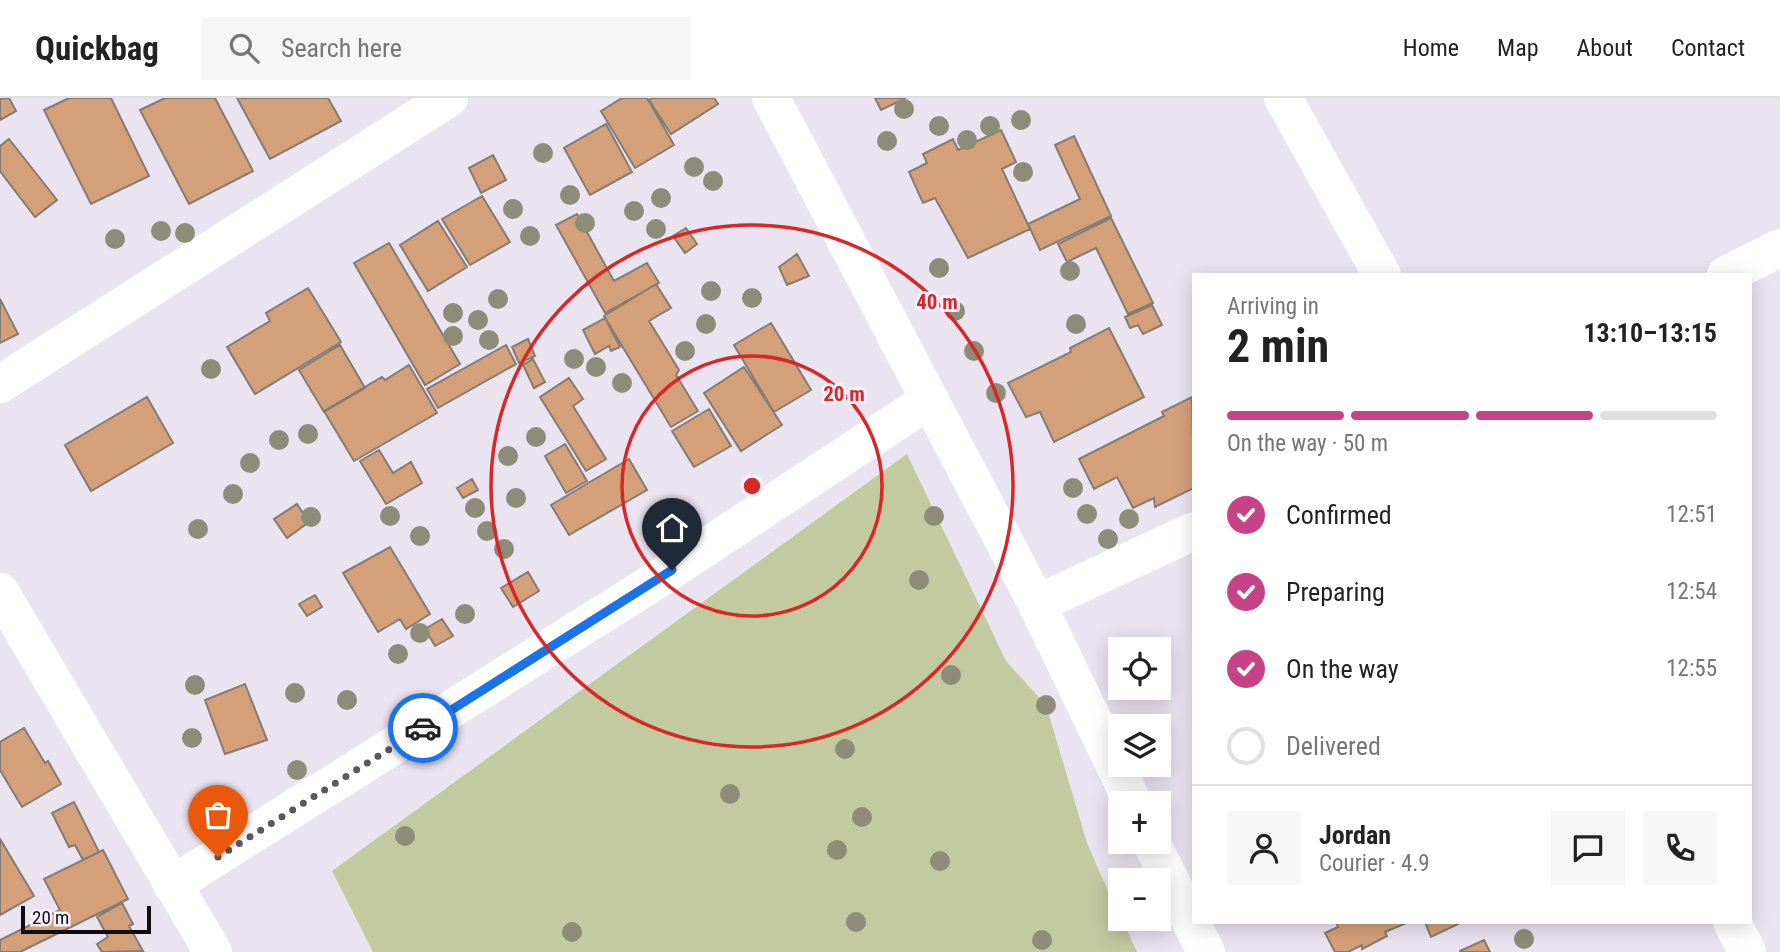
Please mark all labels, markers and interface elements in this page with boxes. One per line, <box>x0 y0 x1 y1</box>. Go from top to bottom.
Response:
search box <box>201 17 691 80</box>
text: Quickbag <box>35 29 159 68</box>
icon: search <box>225 29 263 67</box>
text: Search here <box>281 33 402 63</box>
text: Home <box>1403 34 1459 62</box>
text: Map <box>1497 34 1539 62</box>
text: About <box>1577 34 1633 62</box>
text: Contact <box>1671 34 1745 62</box>
text: 40 m <box>916 290 958 314</box>
text: Arriving in <box>1227 293 1319 320</box>
text: 13:10–13:15 <box>1583 318 1717 348</box>
text: 2 min <box>1227 319 1329 373</box>
text: 20 m <box>823 382 865 406</box>
text: On the way · 50 m <box>1227 430 1388 457</box>
centre of rings <box>740 474 764 498</box>
icon: check <box>1227 496 1265 534</box>
pin <box>642 498 702 570</box>
text: Confirmed <box>1286 500 1392 530</box>
text: 12:51 <box>1666 501 1717 528</box>
icon: home <box>653 509 691 547</box>
icon: check <box>1227 573 1265 611</box>
text: Preparing <box>1286 577 1385 607</box>
text: 12:54 <box>1666 578 1717 605</box>
map controls <box>1108 637 1171 931</box>
button: locate <box>1108 637 1171 700</box>
icon: check <box>1227 650 1265 688</box>
text: On the way <box>1286 654 1399 684</box>
text: 12:55 <box>1666 655 1717 682</box>
courier <box>388 693 458 763</box>
icon: car <box>404 709 442 747</box>
button: layers <box>1108 714 1171 777</box>
text: Delivered <box>1286 731 1381 761</box>
pin <box>188 785 248 857</box>
button: + <box>1108 791 1171 854</box>
icon: bag <box>199 796 237 834</box>
button: person <box>1227 811 1301 885</box>
button: chat <box>1551 811 1625 885</box>
button: phone <box>1643 811 1717 885</box>
text: Jordan <box>1319 820 1391 850</box>
text: Courier · 4.9 <box>1319 850 1430 877</box>
button: − <box>1108 868 1171 931</box>
scale bar <box>21 903 150 935</box>
text: 20 m <box>32 906 69 929</box>

